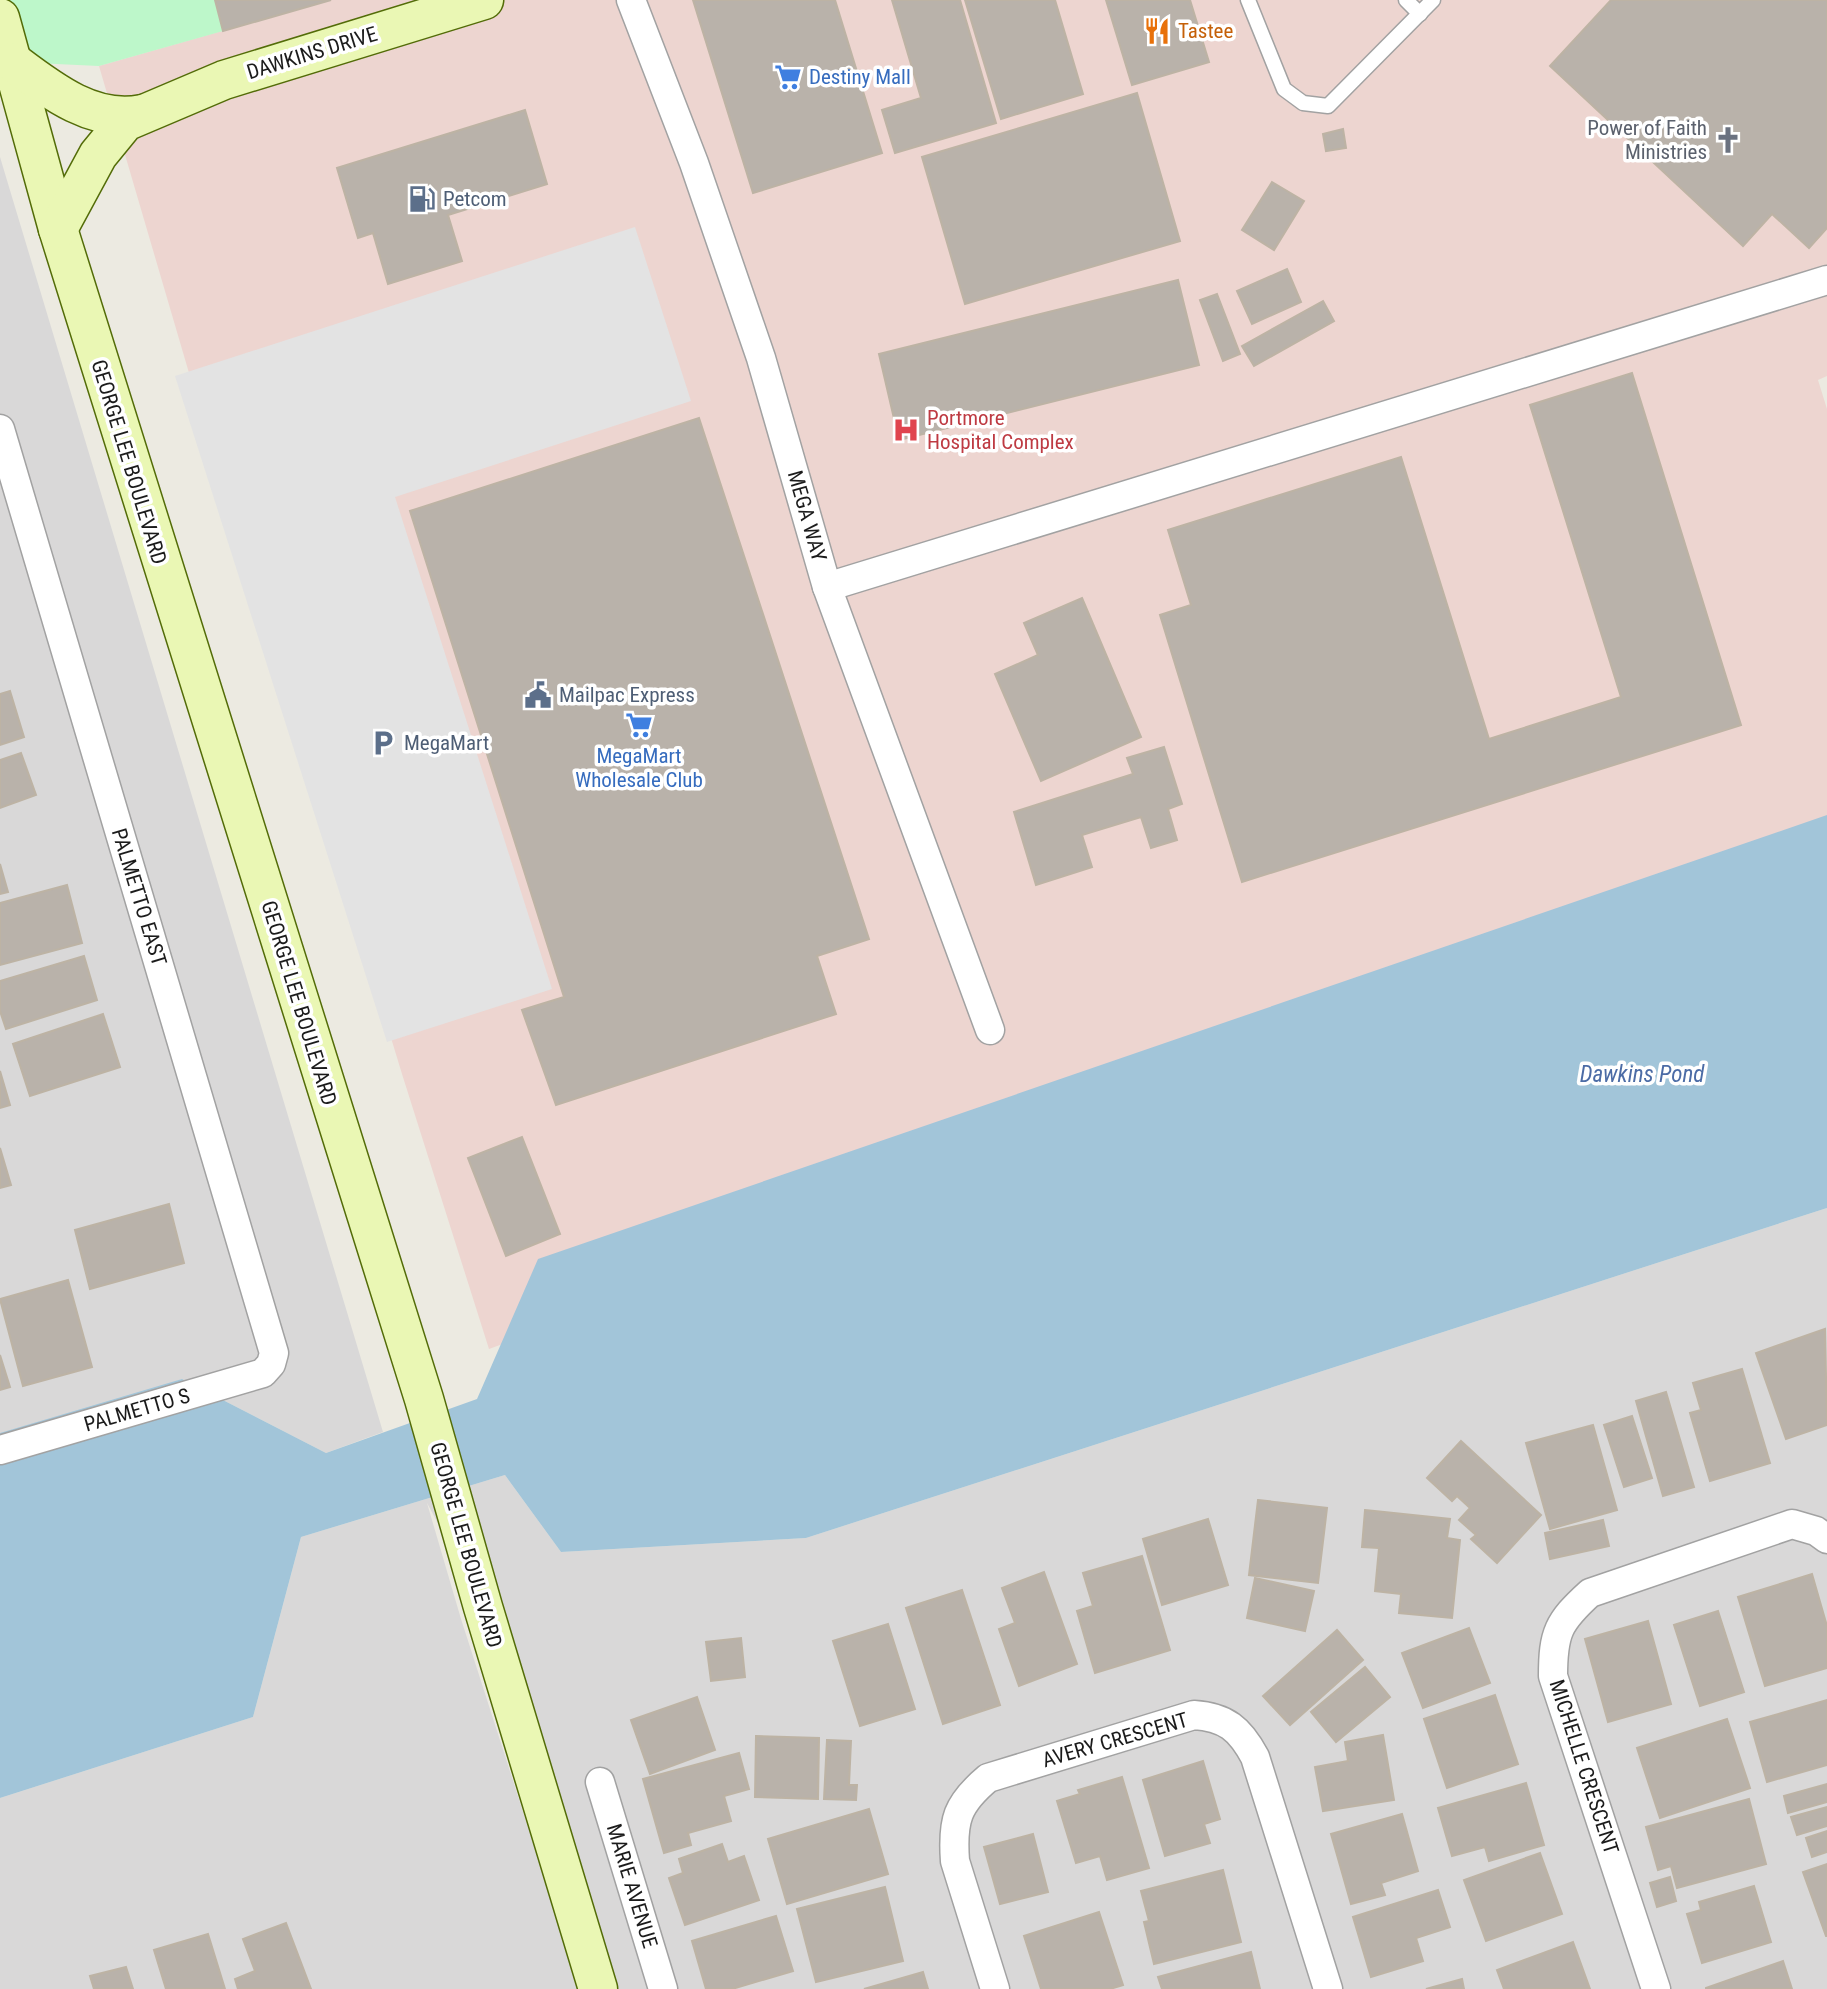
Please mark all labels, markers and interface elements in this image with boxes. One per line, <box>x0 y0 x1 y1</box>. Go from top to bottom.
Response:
restaurant icon: Tastee <box>1142 16 1172 46</box>
place label: Tastee <box>1178 19 1233 43</box>
street label: DAWKINS DRIVE <box>244 22 380 84</box>
supermarket icon: Destiny Mall <box>773 62 803 92</box>
place label: Destiny Mall <box>809 65 911 89</box>
place label: Power of Faith Ministries <box>1587 116 1707 164</box>
church icon: Power of Faith Ministries <box>1713 125 1743 155</box>
fuel station icon: Petcom <box>407 184 437 214</box>
place label: Petcom <box>443 187 507 211</box>
street label: GEORGE LEE BOULEVARD <box>86 357 172 567</box>
place label: Portmore Hospital Complex <box>927 406 1074 454</box>
hospital icon: Portmore Hospital Complex <box>891 415 921 445</box>
street label: MEGA WAY <box>783 468 831 564</box>
public building icon: Mailpac Express <box>523 680 553 710</box>
place label: Mailpac Express <box>559 683 695 707</box>
supermarket icon: MegaMart Wholesale Club <box>624 710 654 740</box>
parking icon: MegaMart <box>368 728 398 758</box>
place label: MegaMart <box>404 731 489 755</box>
place label: MegaMart Wholesale Club <box>575 744 703 792</box>
street label: PALMETTO EAST <box>107 825 171 969</box>
street label: GEORGE LEE BOULEVARD <box>256 898 342 1108</box>
water label: Dawkins Pond <box>1580 1061 1705 1088</box>
street label: PALMETTO S <box>81 1383 193 1437</box>
street label: GEORGE LEE BOULEVARD <box>425 1440 507 1650</box>
street label: MICHELLE CRESCENT <box>1544 1677 1624 1857</box>
street label: AVERY CRESCENT <box>1039 1708 1191 1772</box>
street label: MARIE AVENUE <box>602 1821 662 1951</box>

